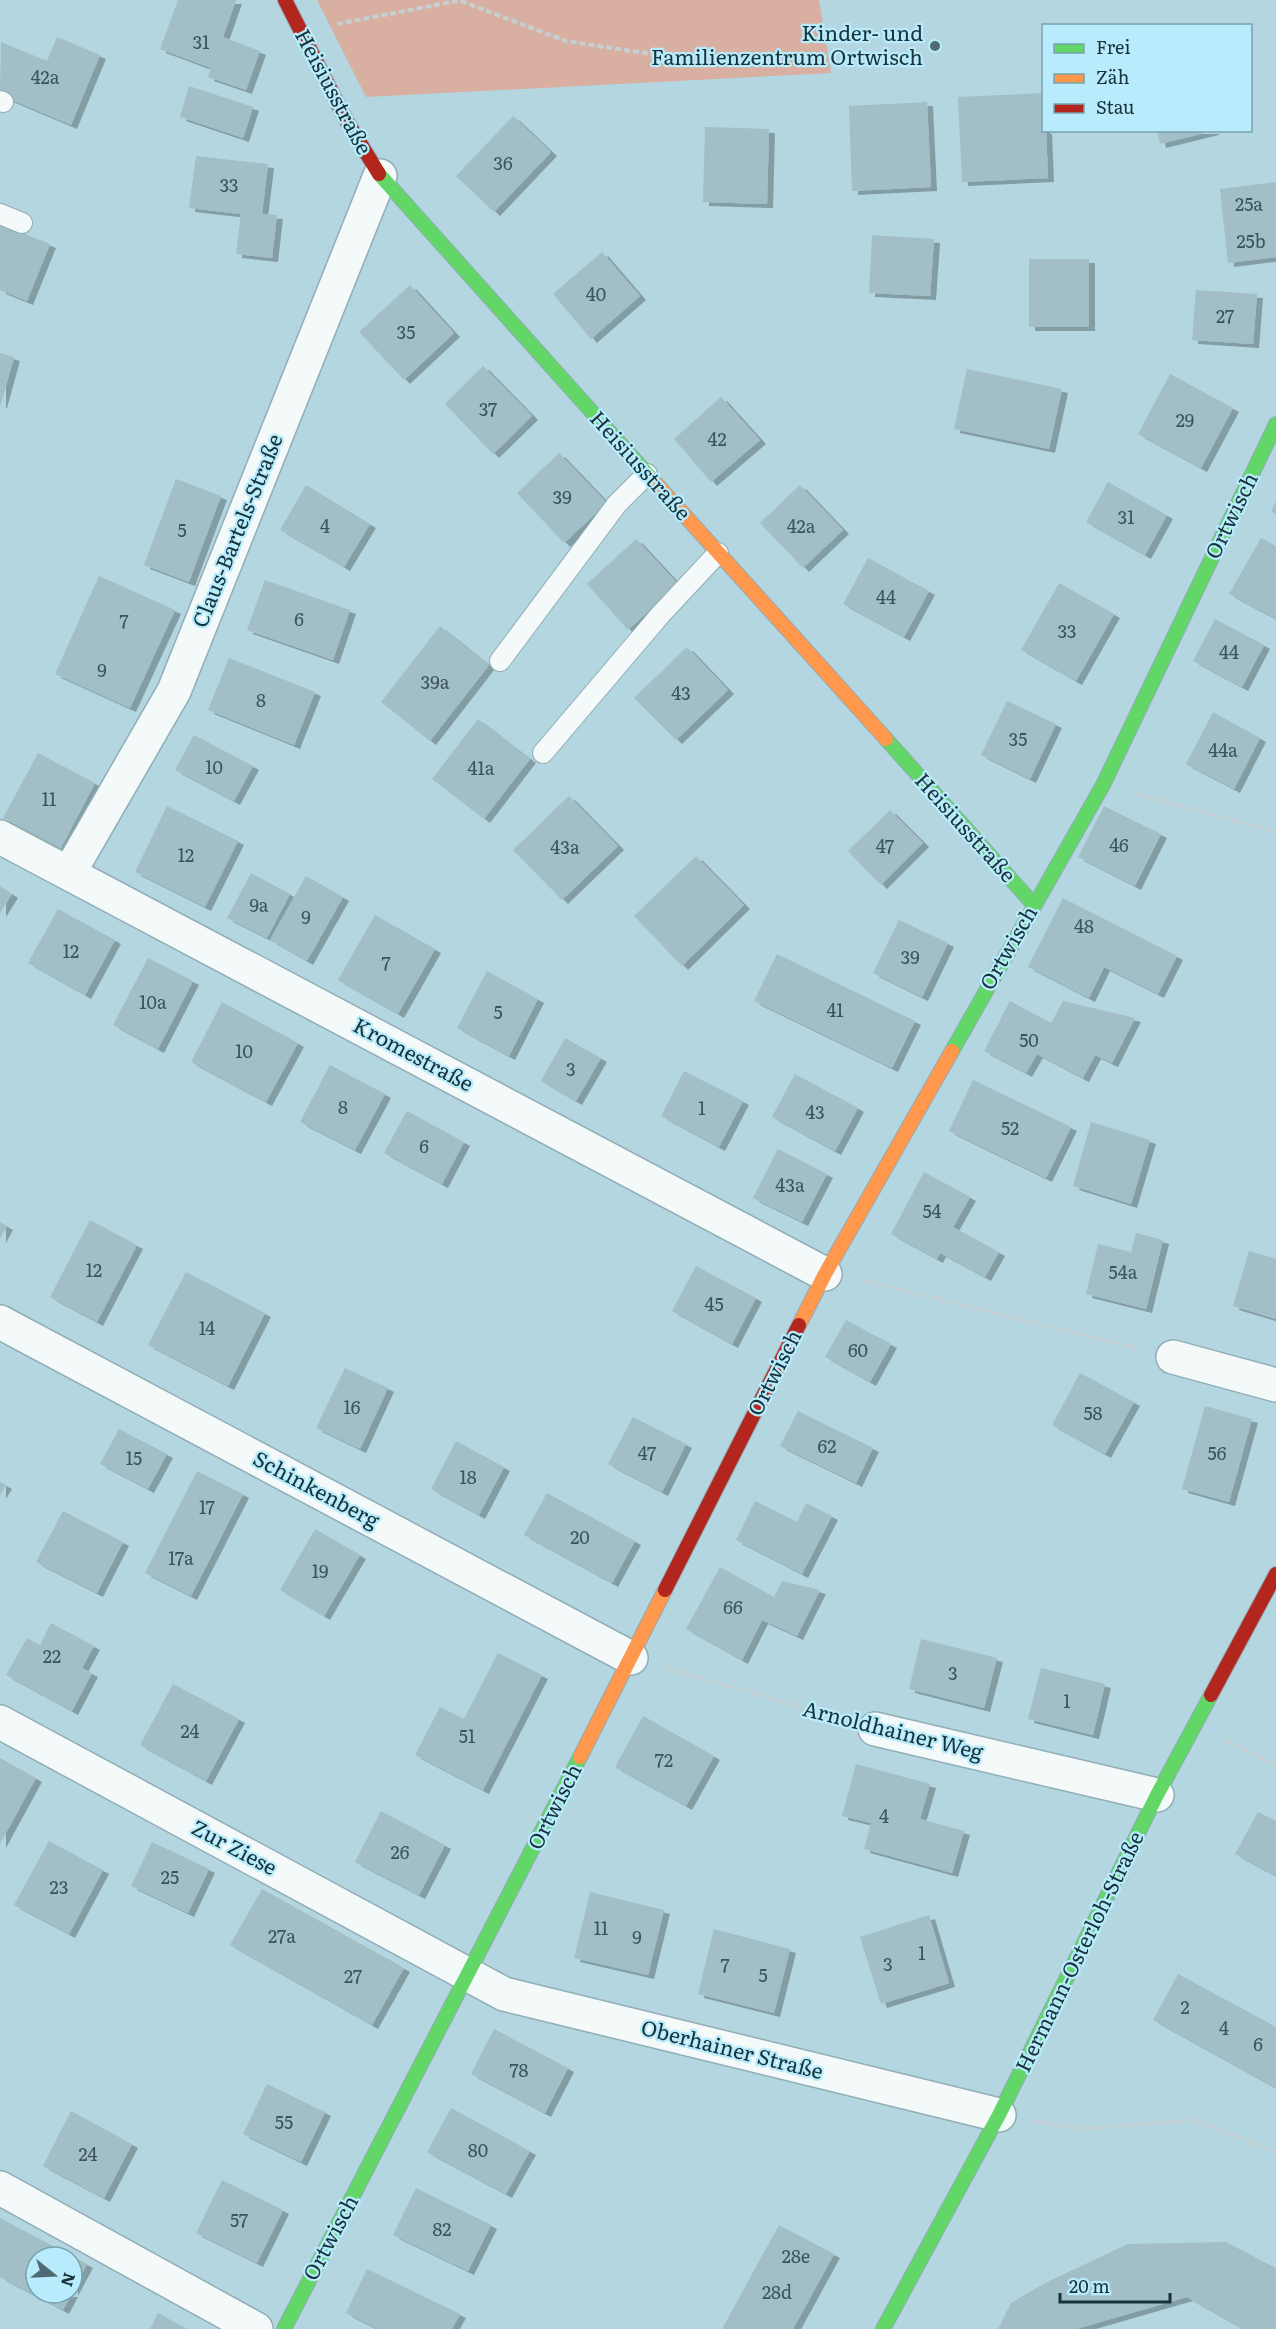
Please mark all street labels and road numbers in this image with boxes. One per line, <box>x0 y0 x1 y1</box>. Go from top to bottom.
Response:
street label: Heisiusstraße <box>289 22 381 159</box>
street label: Heisiusstraße <box>584 403 700 526</box>
street label: Claus-Bartels-Straße <box>183 428 289 632</box>
street label: Ortwisch <box>1195 466 1264 563</box>
street label: Heisiusstraße <box>909 765 1025 888</box>
street label: Ortwisch <box>970 899 1043 995</box>
street label: Kromestraße <box>349 1008 480 1098</box>
street label: Ortwisch <box>738 1323 808 1420</box>
street label: Schinkenberg <box>248 1441 386 1534</box>
street label: Arnoldhainer Weg <box>800 1691 987 1766</box>
street label: Ortwisch <box>518 1757 588 1854</box>
street label: Zur Ziese <box>187 1810 284 1881</box>
street label: Hermann-Osterloh-Straße <box>1006 1825 1150 2077</box>
street label: Oberhainer Straße <box>638 2010 827 2085</box>
street label: Ortwisch <box>293 2189 364 2285</box>

